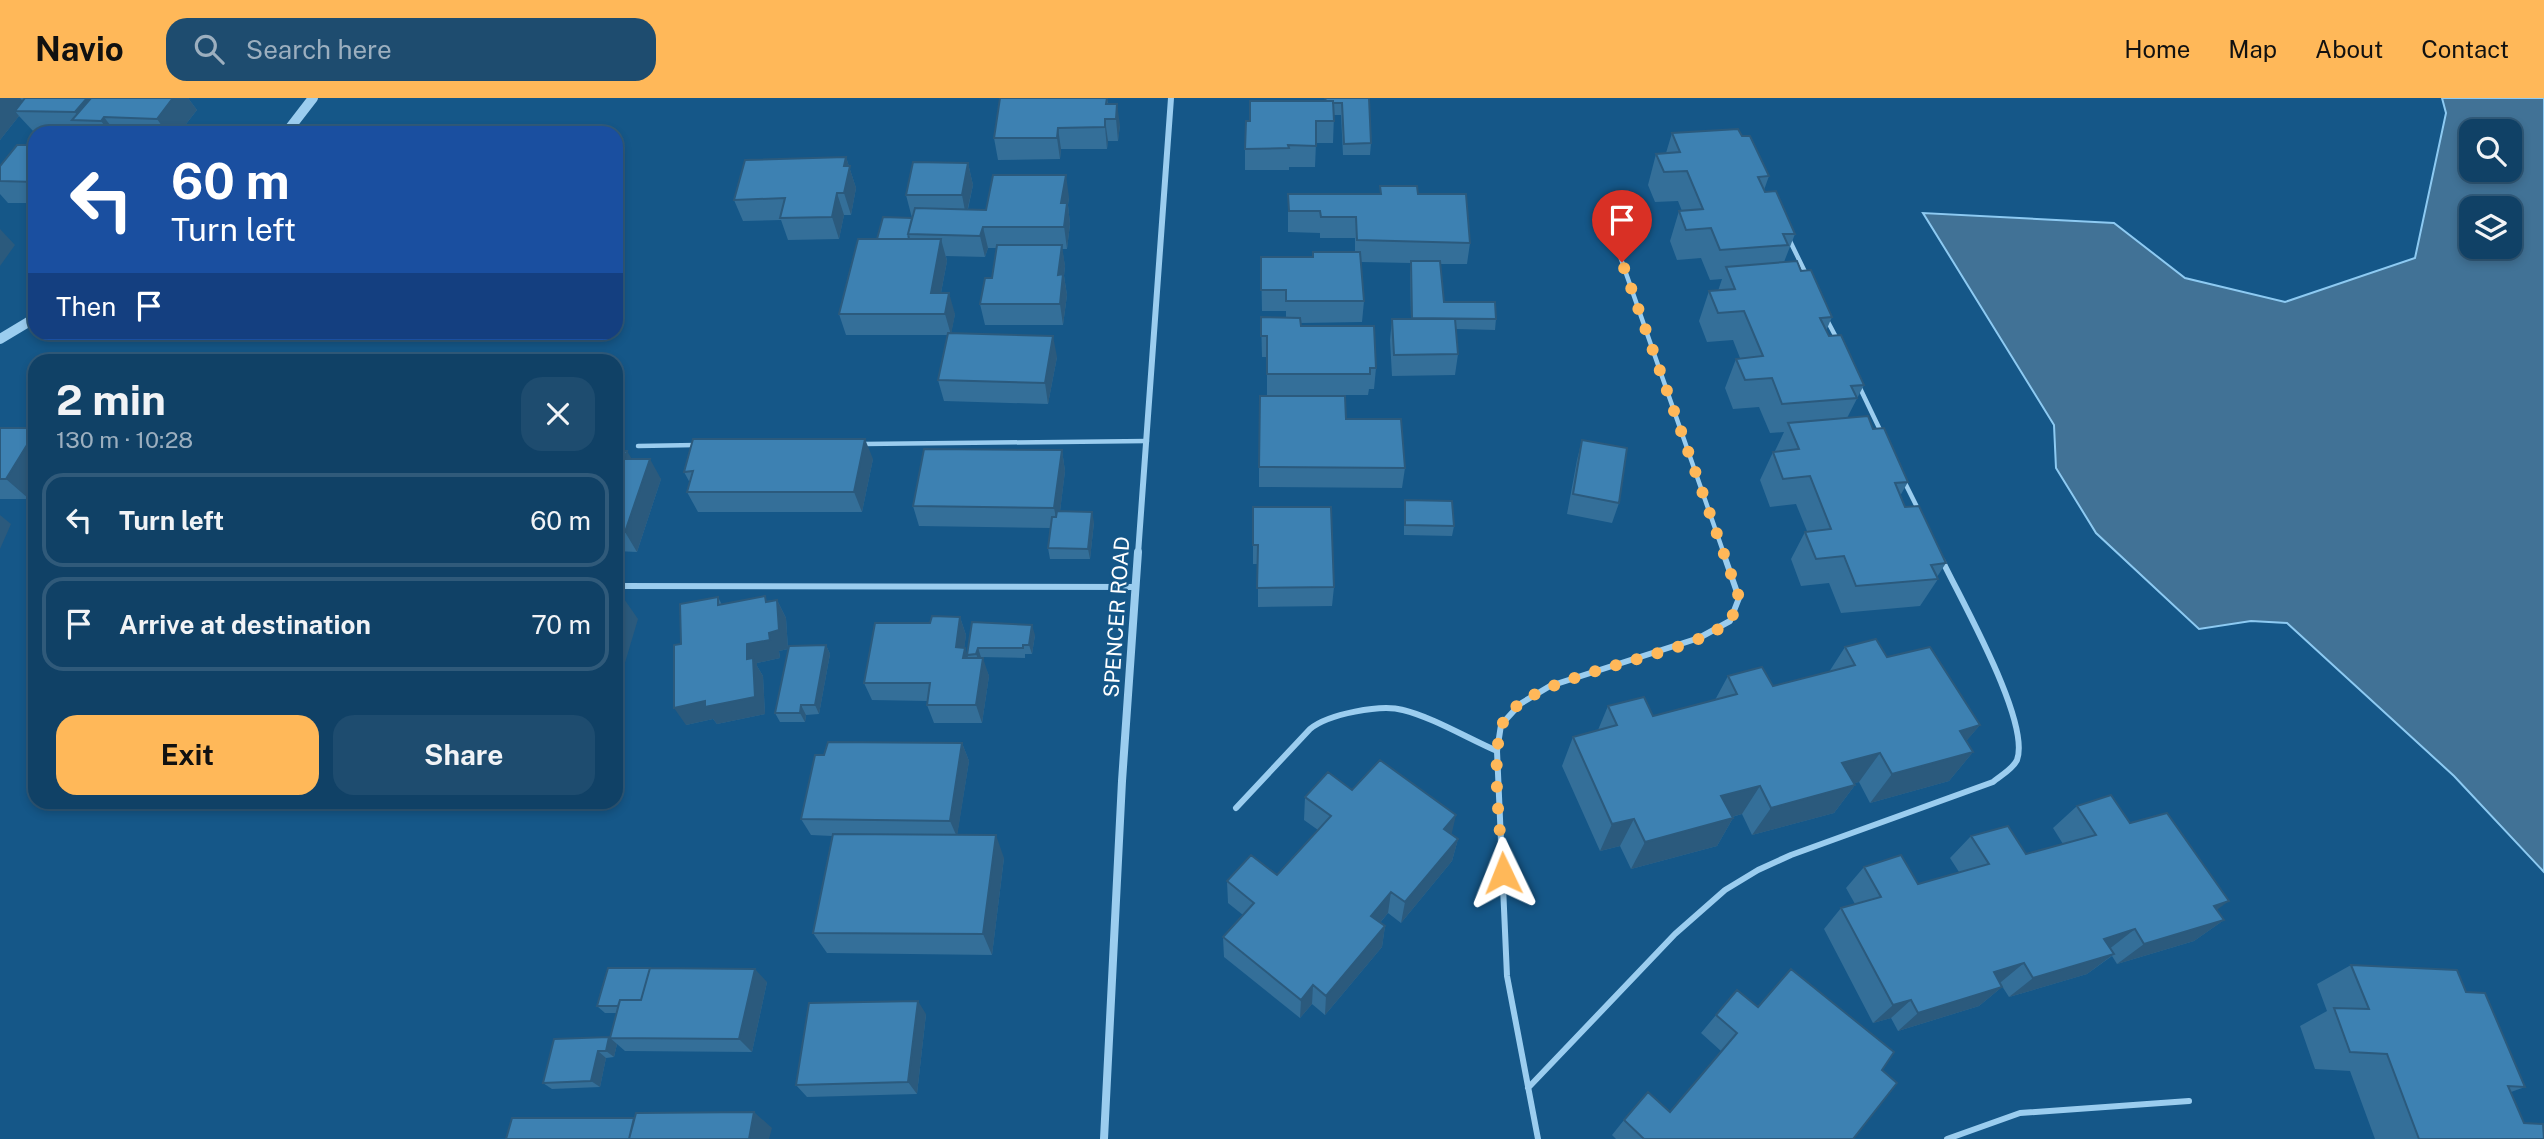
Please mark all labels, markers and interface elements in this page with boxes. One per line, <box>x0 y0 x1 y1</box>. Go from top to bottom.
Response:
search box <box>166 18 656 81</box>
text: Navio <box>35 30 124 68</box>
icon: search <box>190 30 228 68</box>
text: Search here <box>246 34 392 65</box>
text: Home <box>2124 35 2190 63</box>
text: Map <box>2228 35 2277 63</box>
text: About <box>2315 35 2383 63</box>
text: Contact <box>2421 35 2509 63</box>
map controls <box>2459 119 2522 259</box>
button: search <box>2459 119 2522 182</box>
text: 60 m <box>171 152 290 210</box>
icon: left <box>56 154 147 245</box>
pin <box>1592 190 1652 262</box>
button: layers <box>2459 196 2522 259</box>
icon: arrive <box>1603 201 1641 239</box>
text: Turn left <box>171 211 296 248</box>
icon: arrive <box>130 287 168 325</box>
text: Then <box>56 291 116 322</box>
text: 2 min <box>56 375 166 424</box>
button: close <box>521 377 595 451</box>
text: 130 m · 10:28 <box>56 426 193 453</box>
icon: left <box>60 501 98 539</box>
text: Turn left <box>119 505 224 536</box>
text: 60 m <box>530 505 591 536</box>
street label: SPENCER ROAD <box>1098 536 1135 698</box>
icon: arrive <box>60 605 98 643</box>
text: Arrive at destination <box>119 609 371 640</box>
text: 70 m <box>531 609 591 640</box>
button: Exit <box>56 715 319 795</box>
button: Share <box>333 715 595 795</box>
position arrow <box>1466 836 1540 910</box>

